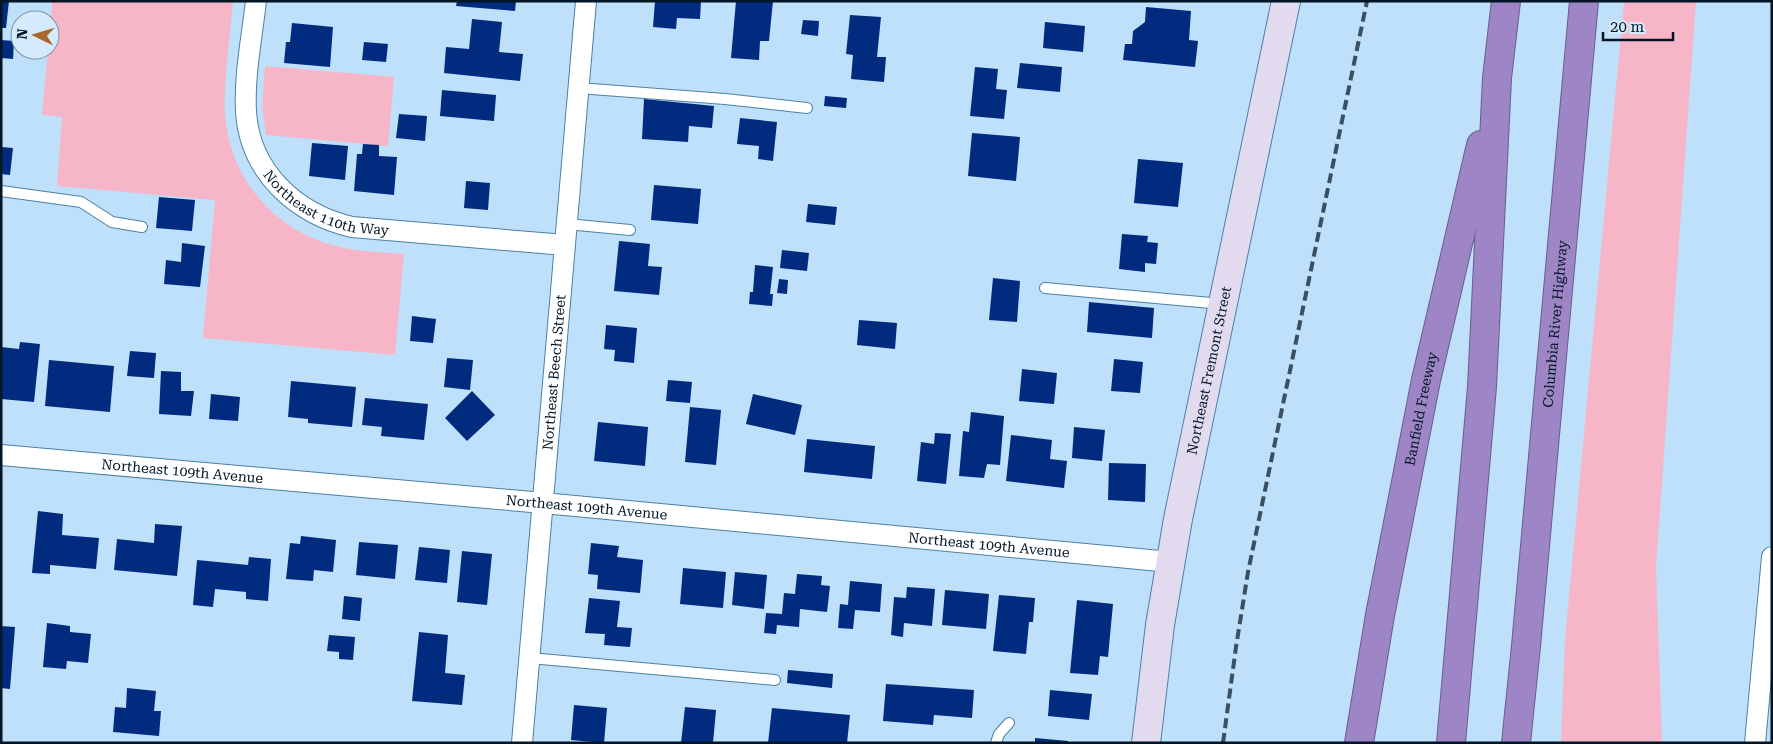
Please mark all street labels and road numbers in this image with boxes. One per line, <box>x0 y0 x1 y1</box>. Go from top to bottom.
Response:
street label: Northeast 110th Way <box>260 167 390 238</box>
street label: Columbia River Highway <box>1539 239 1571 408</box>
street label: Northeast Fremont Street <box>1184 285 1234 456</box>
street label: Northeast Beech Street <box>539 294 569 451</box>
street label: Banfield Freeway <box>1401 349 1441 467</box>
street label: Northeast 109th Avenue <box>101 456 264 486</box>
street label: Northeast 109th Avenue <box>505 492 668 523</box>
street label: Northeast 109th Avenue <box>907 529 1071 560</box>

